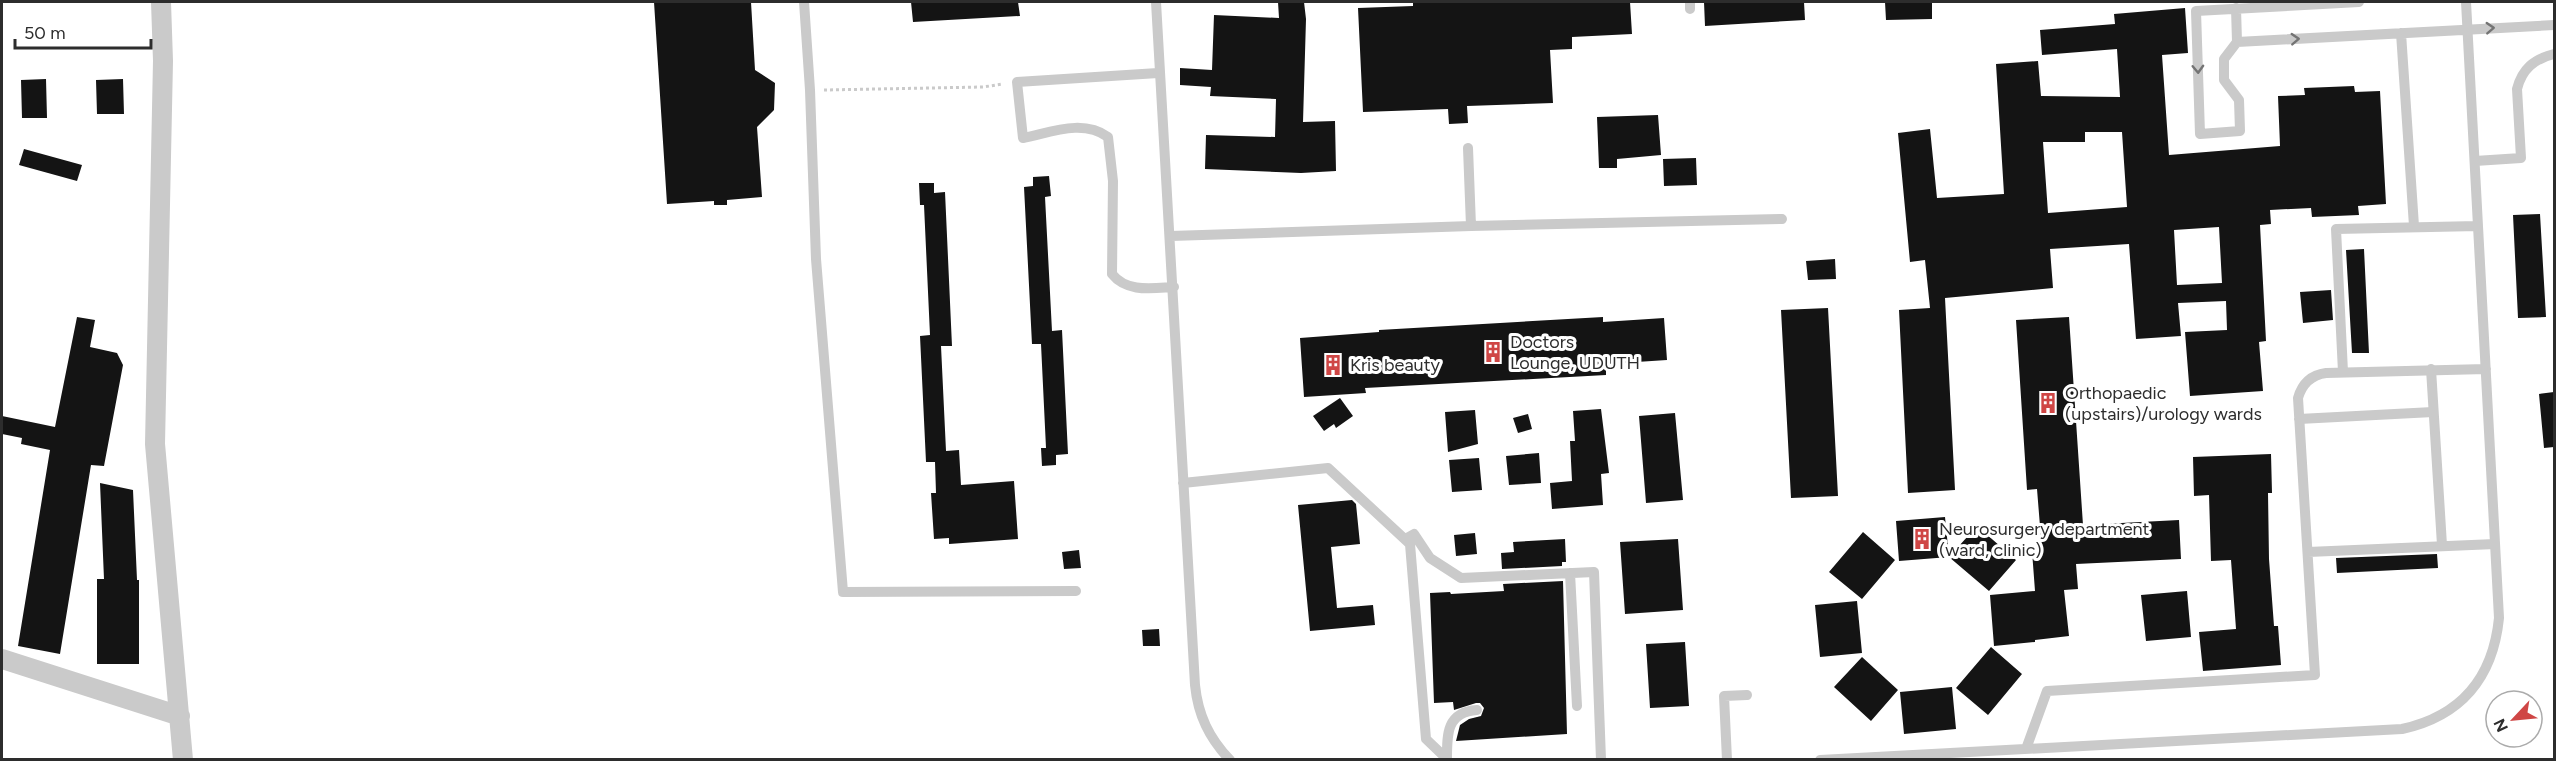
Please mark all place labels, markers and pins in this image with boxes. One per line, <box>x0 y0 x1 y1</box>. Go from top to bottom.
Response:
place label: Doctors Lounge, UDUTH <box>1510 331 1640 374</box>
building icon: Doctors Lounge, UDUTH <box>1481 340 1505 364</box>
building icon: Kris beauty <box>1321 353 1345 377</box>
place label: Kris beauty <box>1350 354 1440 376</box>
place label: Orthopaedic (upstairs)/urology wards <box>2065 382 2262 425</box>
building icon: Orthopaedic (upstairs)/urology wards <box>2036 391 2060 415</box>
place label: Neurosurgery department (ward, clinic) <box>1939 518 2150 561</box>
building icon: Neurosurgery department (ward, clinic) <box>1910 527 1934 551</box>

